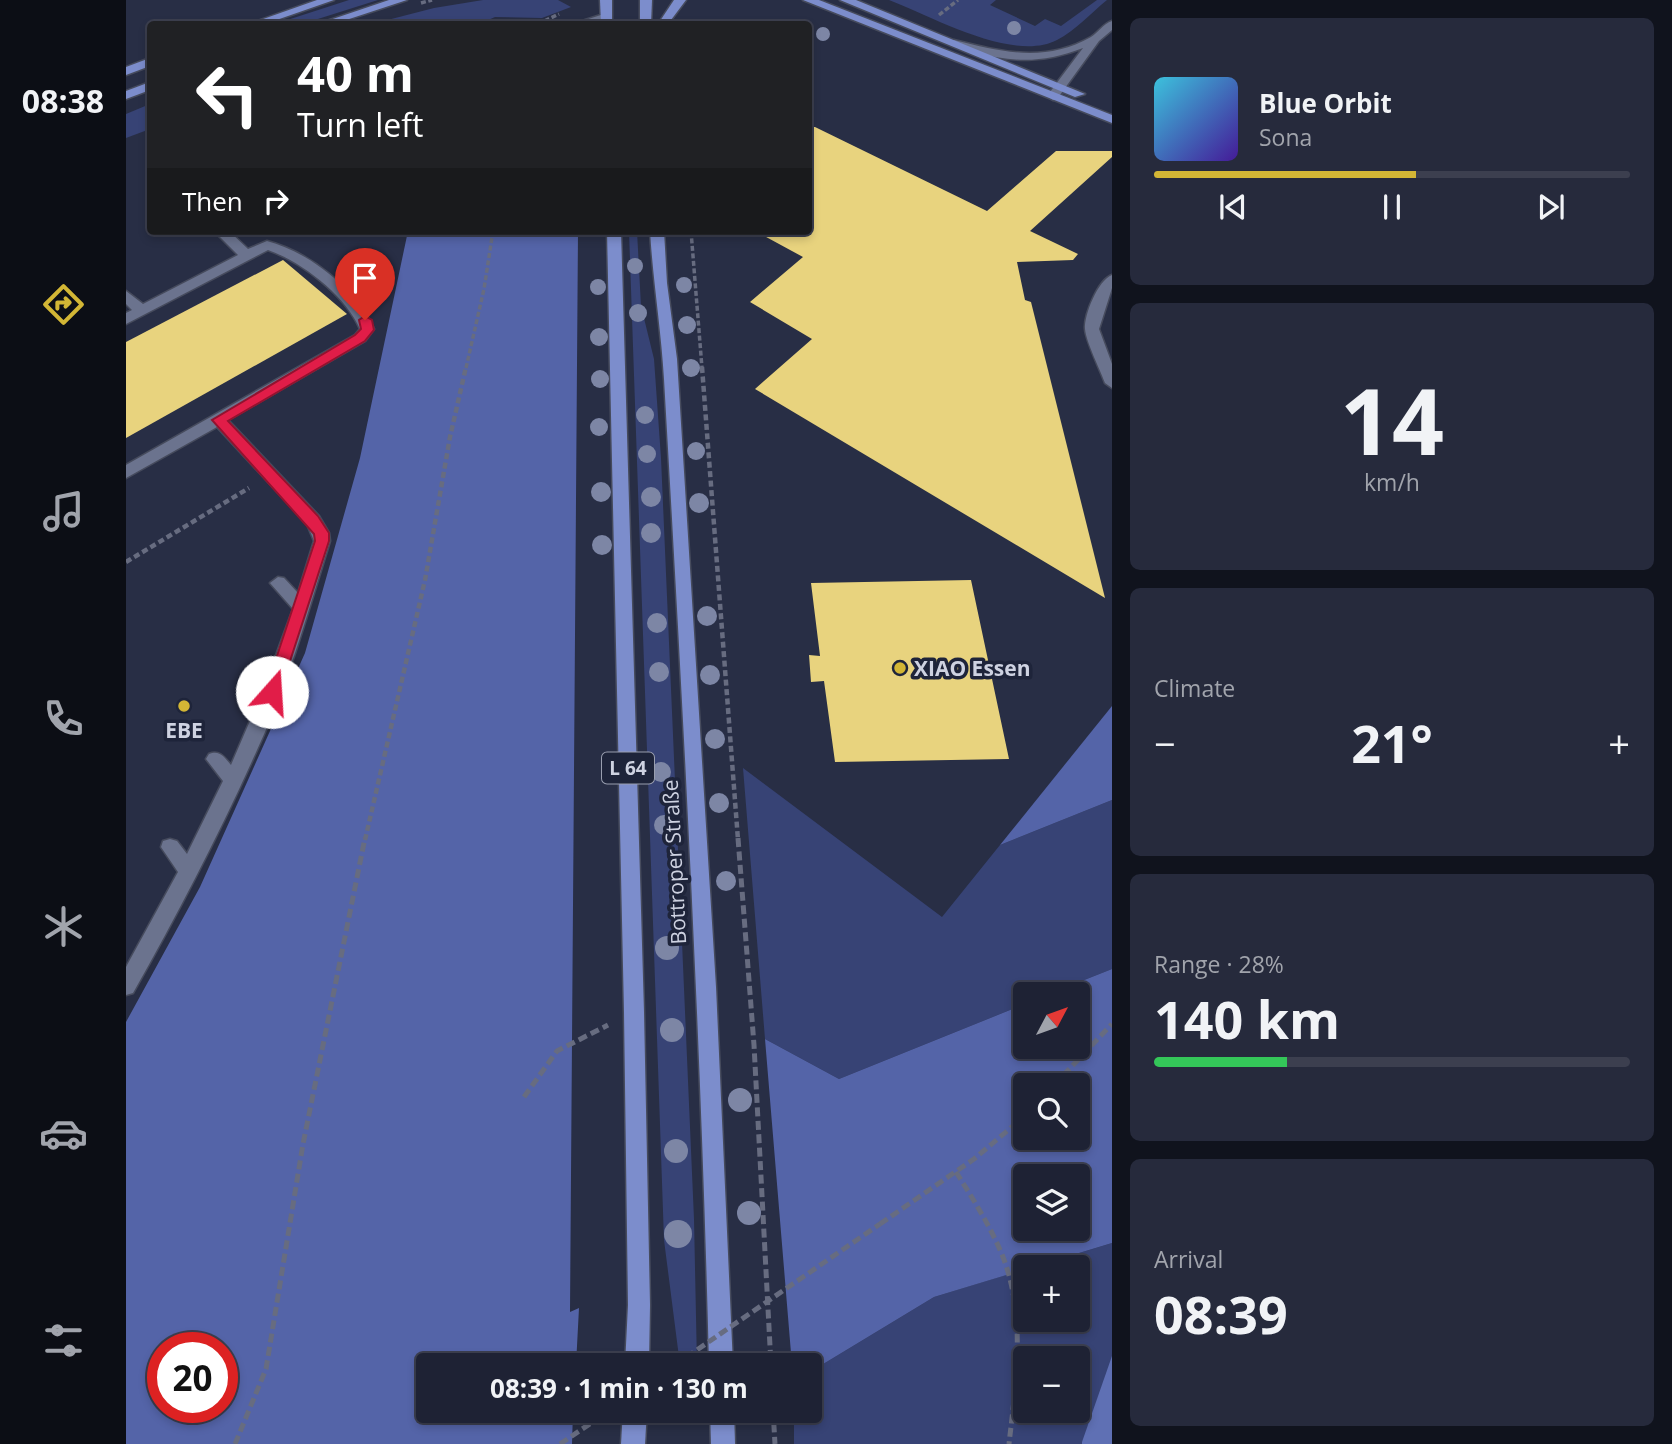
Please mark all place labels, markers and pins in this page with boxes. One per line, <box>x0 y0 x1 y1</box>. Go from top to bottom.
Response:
pin <box>335 248 395 320</box>
place label: XIAO Essen <box>914 654 1030 682</box>
marker: XIAO Essen <box>892 660 908 676</box>
marker: EBE <box>176 698 192 714</box>
place label: EBE <box>165 716 203 744</box>

